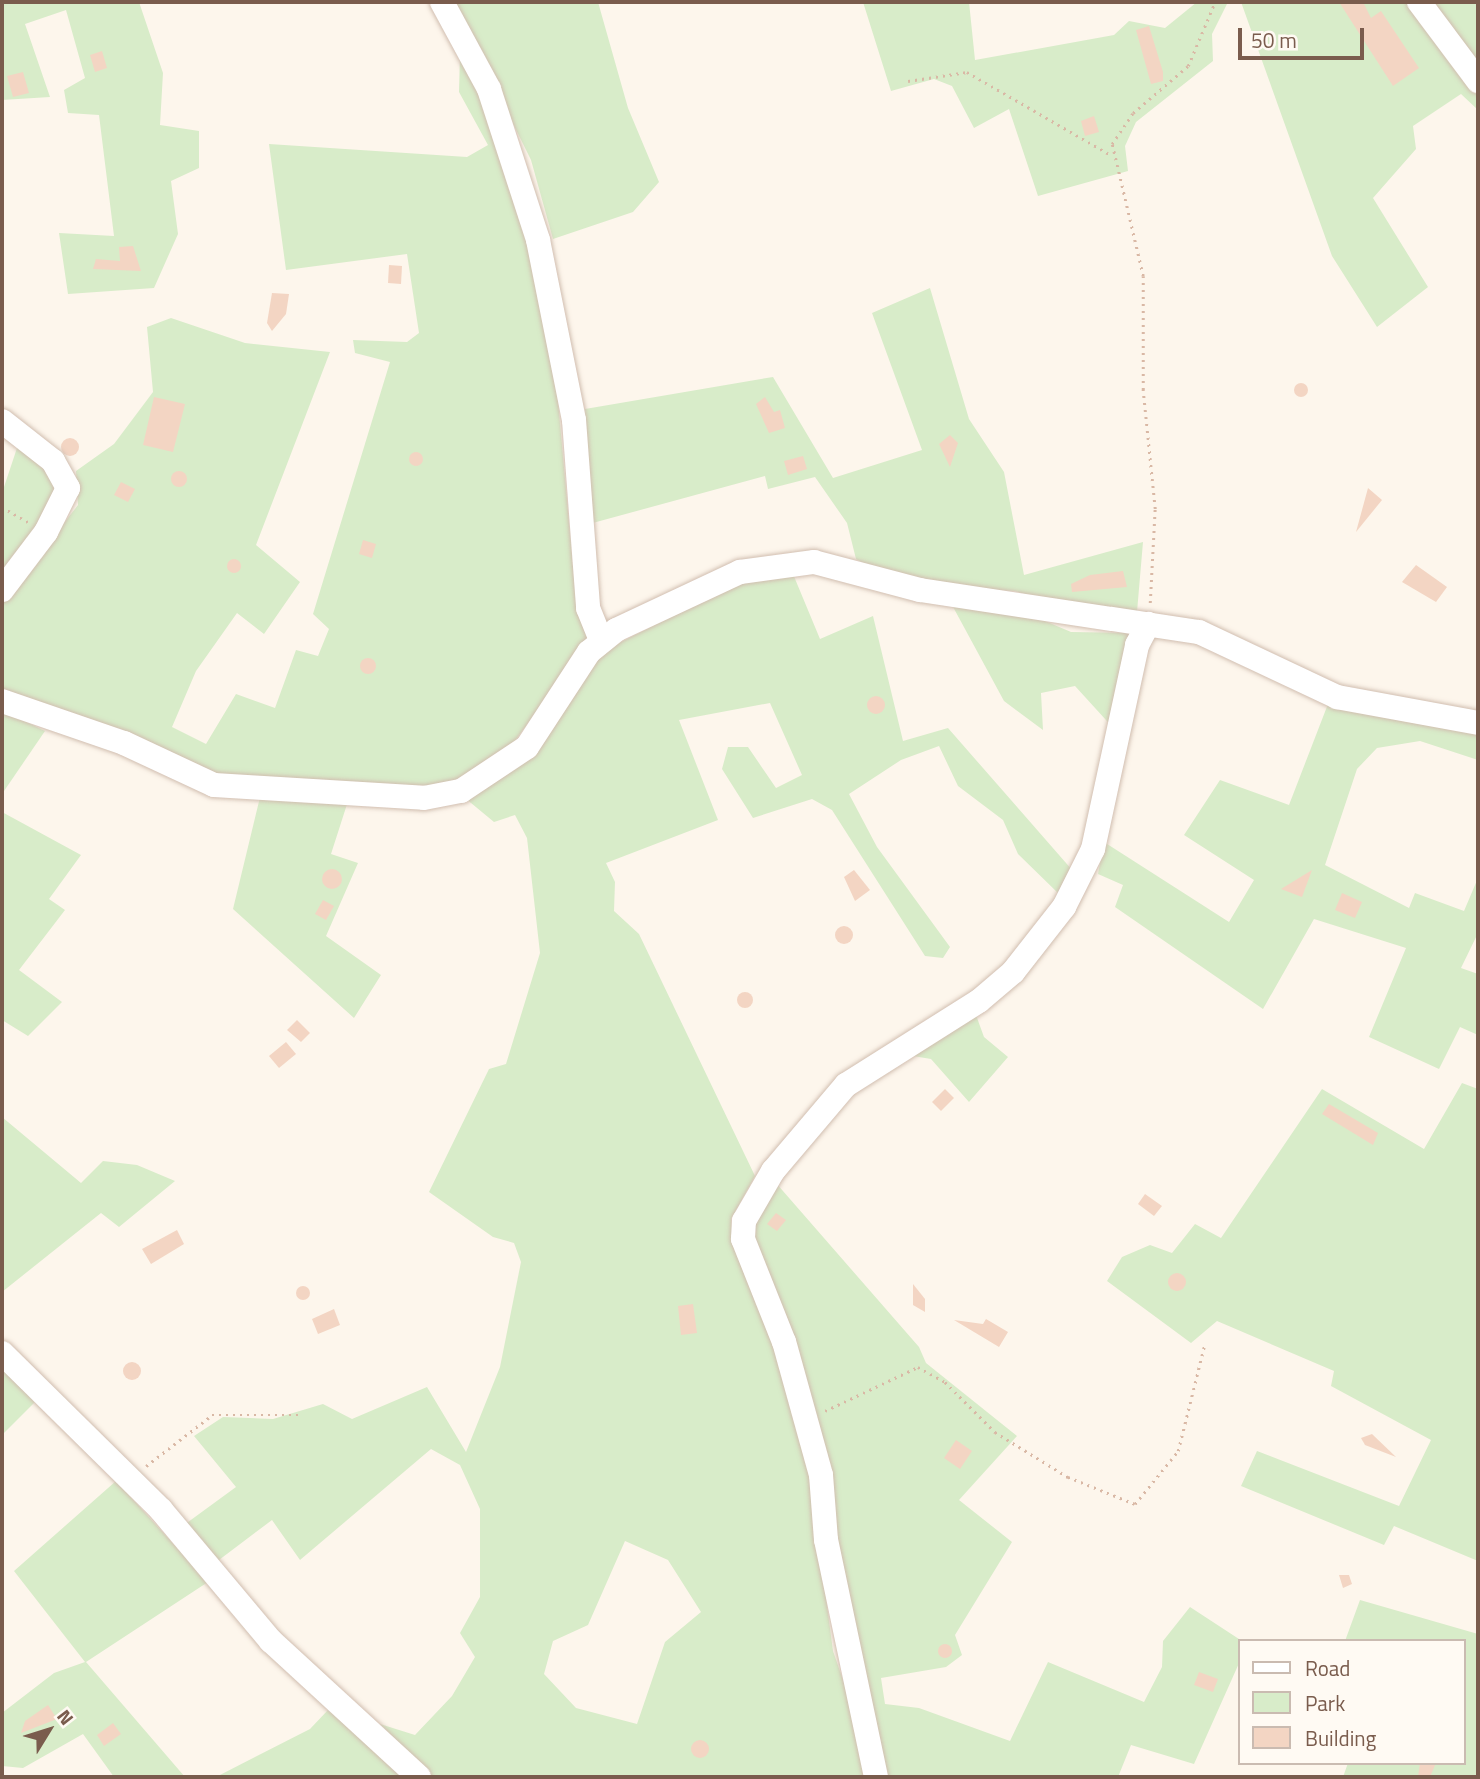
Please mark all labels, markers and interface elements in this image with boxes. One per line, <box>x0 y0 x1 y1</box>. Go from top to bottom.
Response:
scale bar <box>1242 14 1368 58</box>
text: 50 m <box>1251 24 1297 56</box>
legend <box>1238 1639 1466 1765</box>
text: Road <box>1305 1652 1350 1684</box>
text: Park <box>1305 1687 1345 1719</box>
north arrow <box>14 1695 84 1765</box>
text: N <box>50 1703 81 1731</box>
text: Building <box>1305 1722 1376 1754</box>

